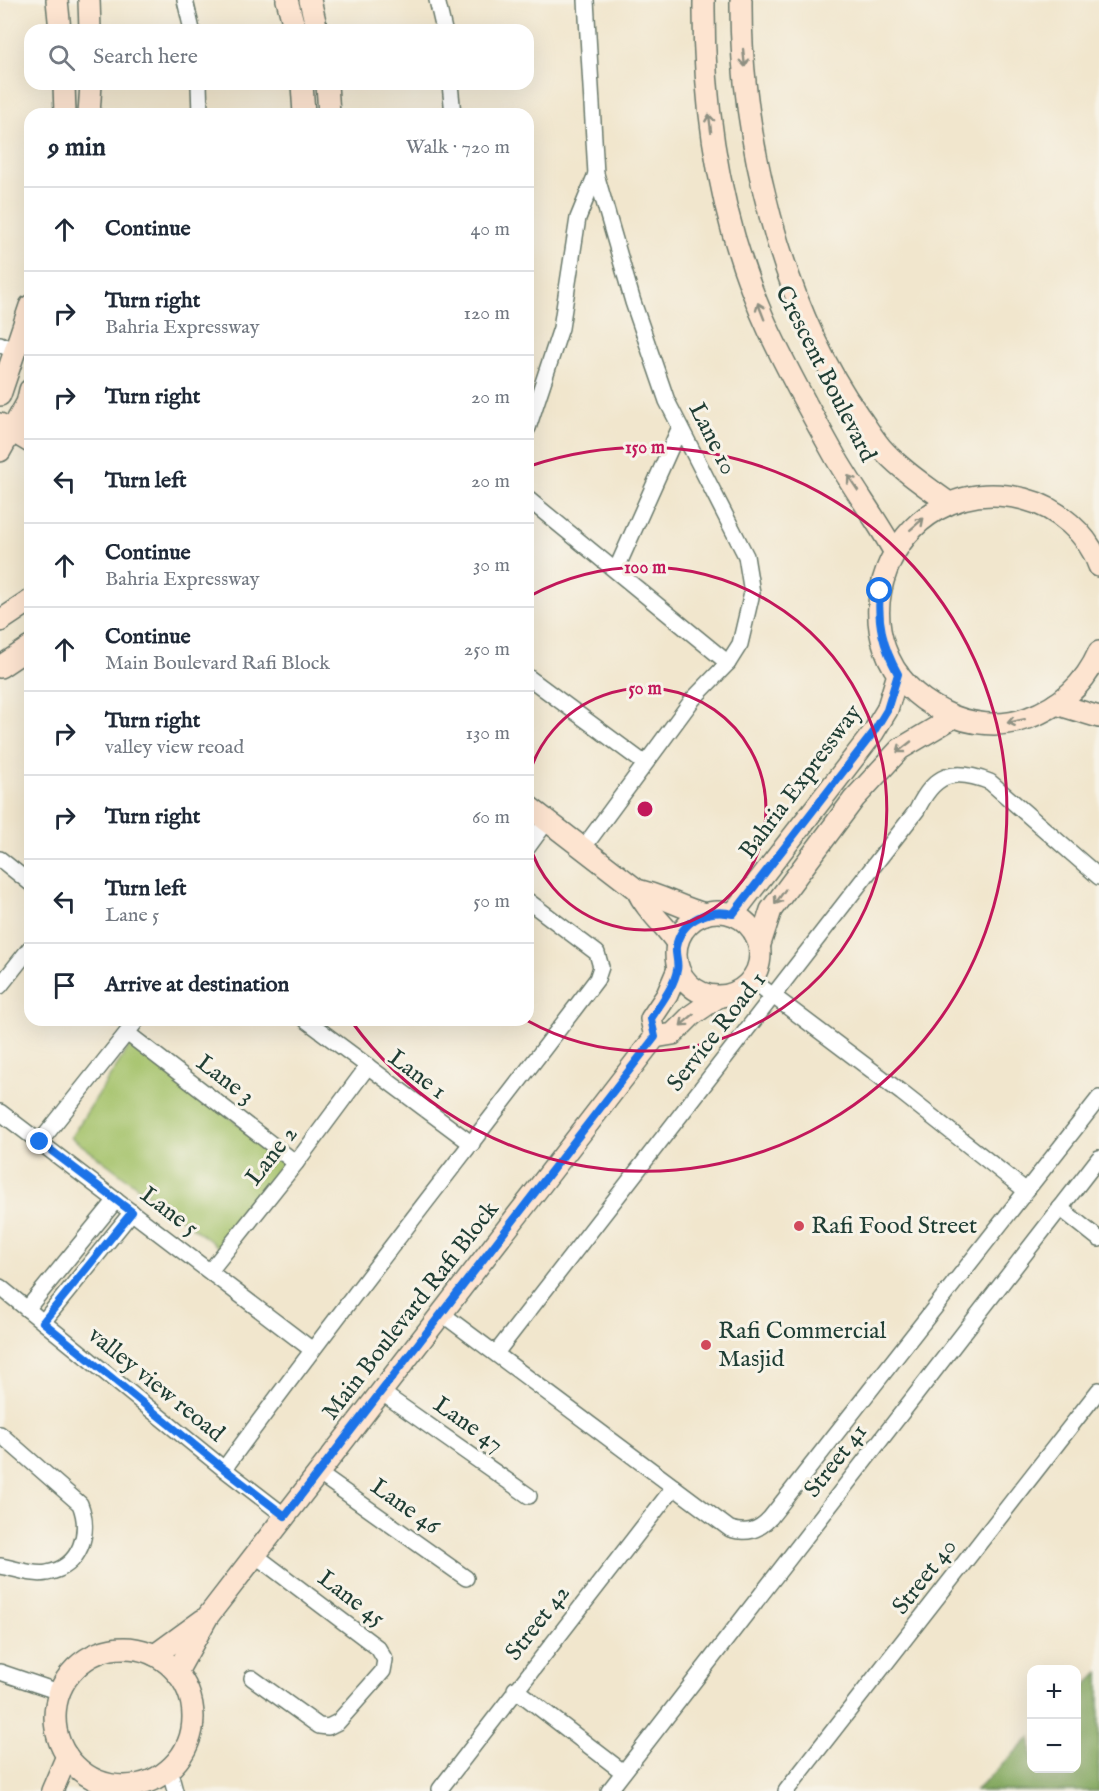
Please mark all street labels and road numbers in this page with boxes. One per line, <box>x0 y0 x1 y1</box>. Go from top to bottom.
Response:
street label: Crescent Boulevard <box>767 281 883 468</box>
street label: Lane 10 <box>681 398 743 480</box>
street label: Bahria Expressway <box>733 698 869 865</box>
street label: Service Road 1 <box>660 966 774 1098</box>
street label: Lane 1 <box>382 1043 452 1107</box>
street label: Lane 3 <box>190 1048 260 1112</box>
street label: Lane 2 <box>239 1120 305 1192</box>
street label: Lane 5 <box>134 1180 205 1244</box>
street label: Main Boulevard Rafi Block <box>316 1195 506 1427</box>
street label: valley view reoad <box>81 1320 231 1450</box>
street label: Lane 47 <box>427 1390 509 1460</box>
street label: Street 41 <box>797 1418 875 1504</box>
street label: Lane 46 <box>364 1472 447 1543</box>
street label: Street 40 <box>886 1533 964 1621</box>
street label: Lane 45 <box>311 1563 391 1635</box>
street label: Street 42 <box>499 1579 577 1667</box>

